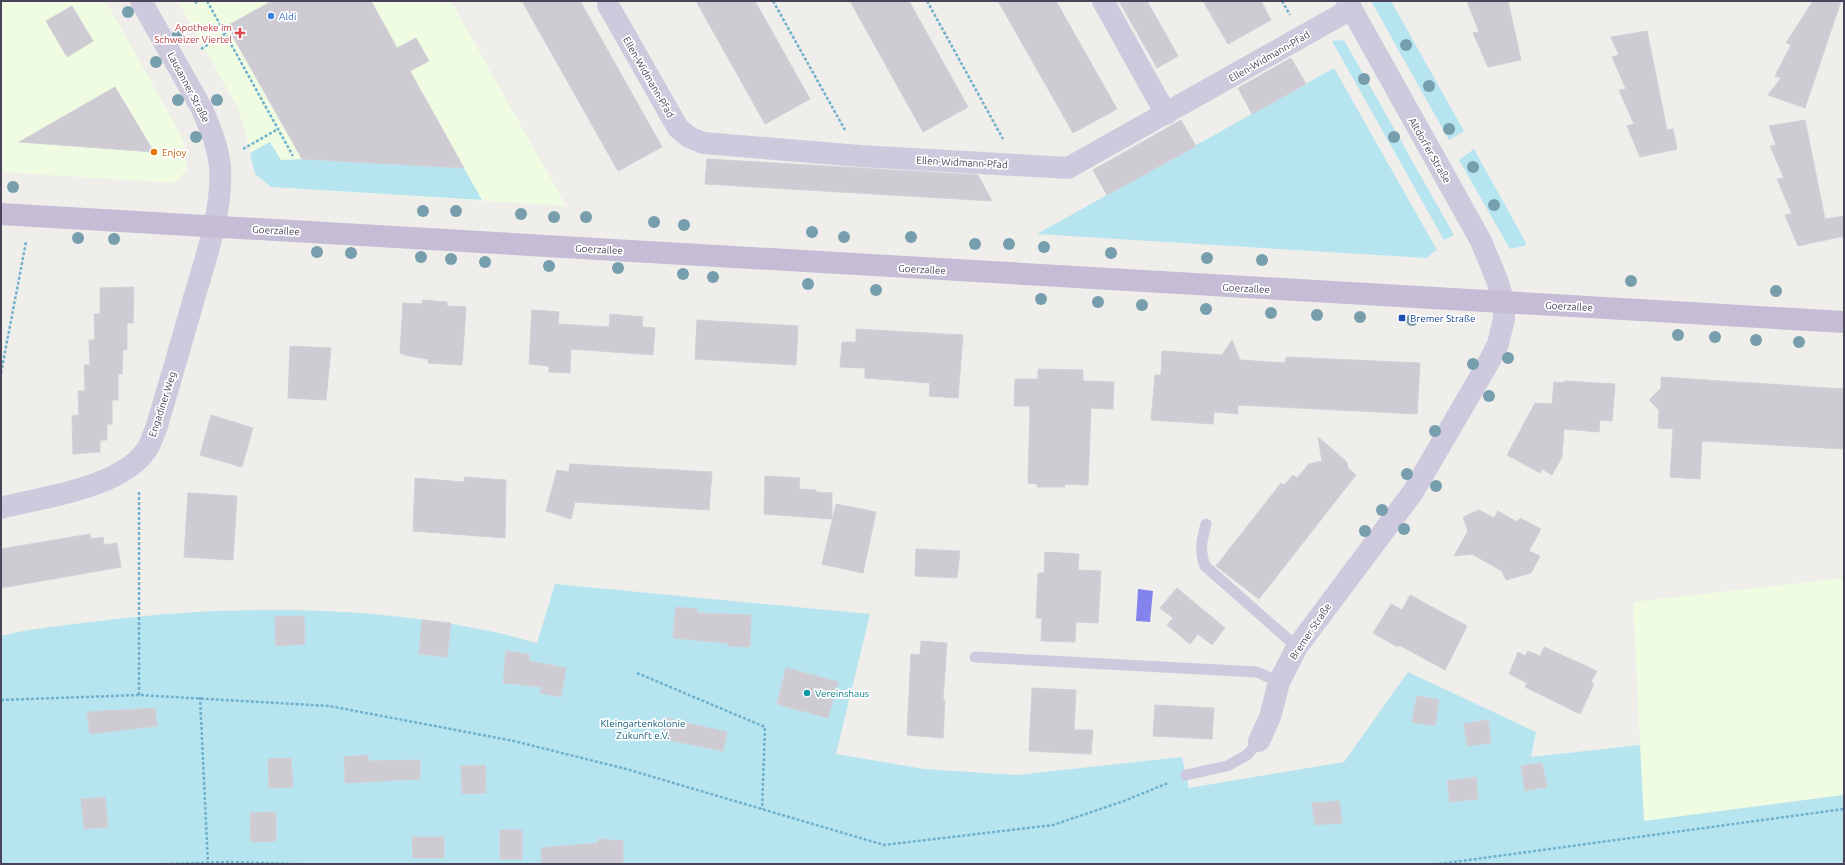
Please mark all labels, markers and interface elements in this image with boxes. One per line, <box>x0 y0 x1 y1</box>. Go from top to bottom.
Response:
marker: Aldi <box>266 11 276 21</box>
place label: Aldi <box>279 11 296 22</box>
place label: Apotheke im Schweizer Viertel <box>154 22 232 45</box>
marker: Apotheke im Schweizer Viertel <box>235 28 245 38</box>
street label: Ellen-Widmann-Pfad <box>1227 29 1312 84</box>
street label: Ellen-Widmann-Pfad <box>621 35 676 120</box>
street label: Lausanner Straße <box>165 50 212 124</box>
street label: Altdorfer Straße <box>1406 116 1453 185</box>
marker: Enjoy <box>149 147 159 157</box>
place label: Enjoy <box>162 147 187 158</box>
street label: Ellen-Widmann-Pfad <box>916 155 1008 170</box>
street label: Goerzallee <box>252 224 300 237</box>
street label: Goerzallee <box>575 243 623 256</box>
street label: Goerzallee <box>898 263 946 276</box>
street label: Goerzallee <box>1222 282 1270 295</box>
street label: Goerzallee <box>1545 300 1593 313</box>
marker: Bremer Straße <box>1397 313 1407 323</box>
place label: Bremer Straße <box>1410 313 1476 324</box>
street label: Engadiner Weg <box>147 370 178 438</box>
street label: Bremer Straße <box>1288 601 1333 662</box>
marker: Vereinshaus <box>802 688 812 698</box>
place label: Vereinshaus <box>815 688 869 699</box>
park label: Kleingartenkolonie Zukunft e.V. <box>600 718 686 741</box>

